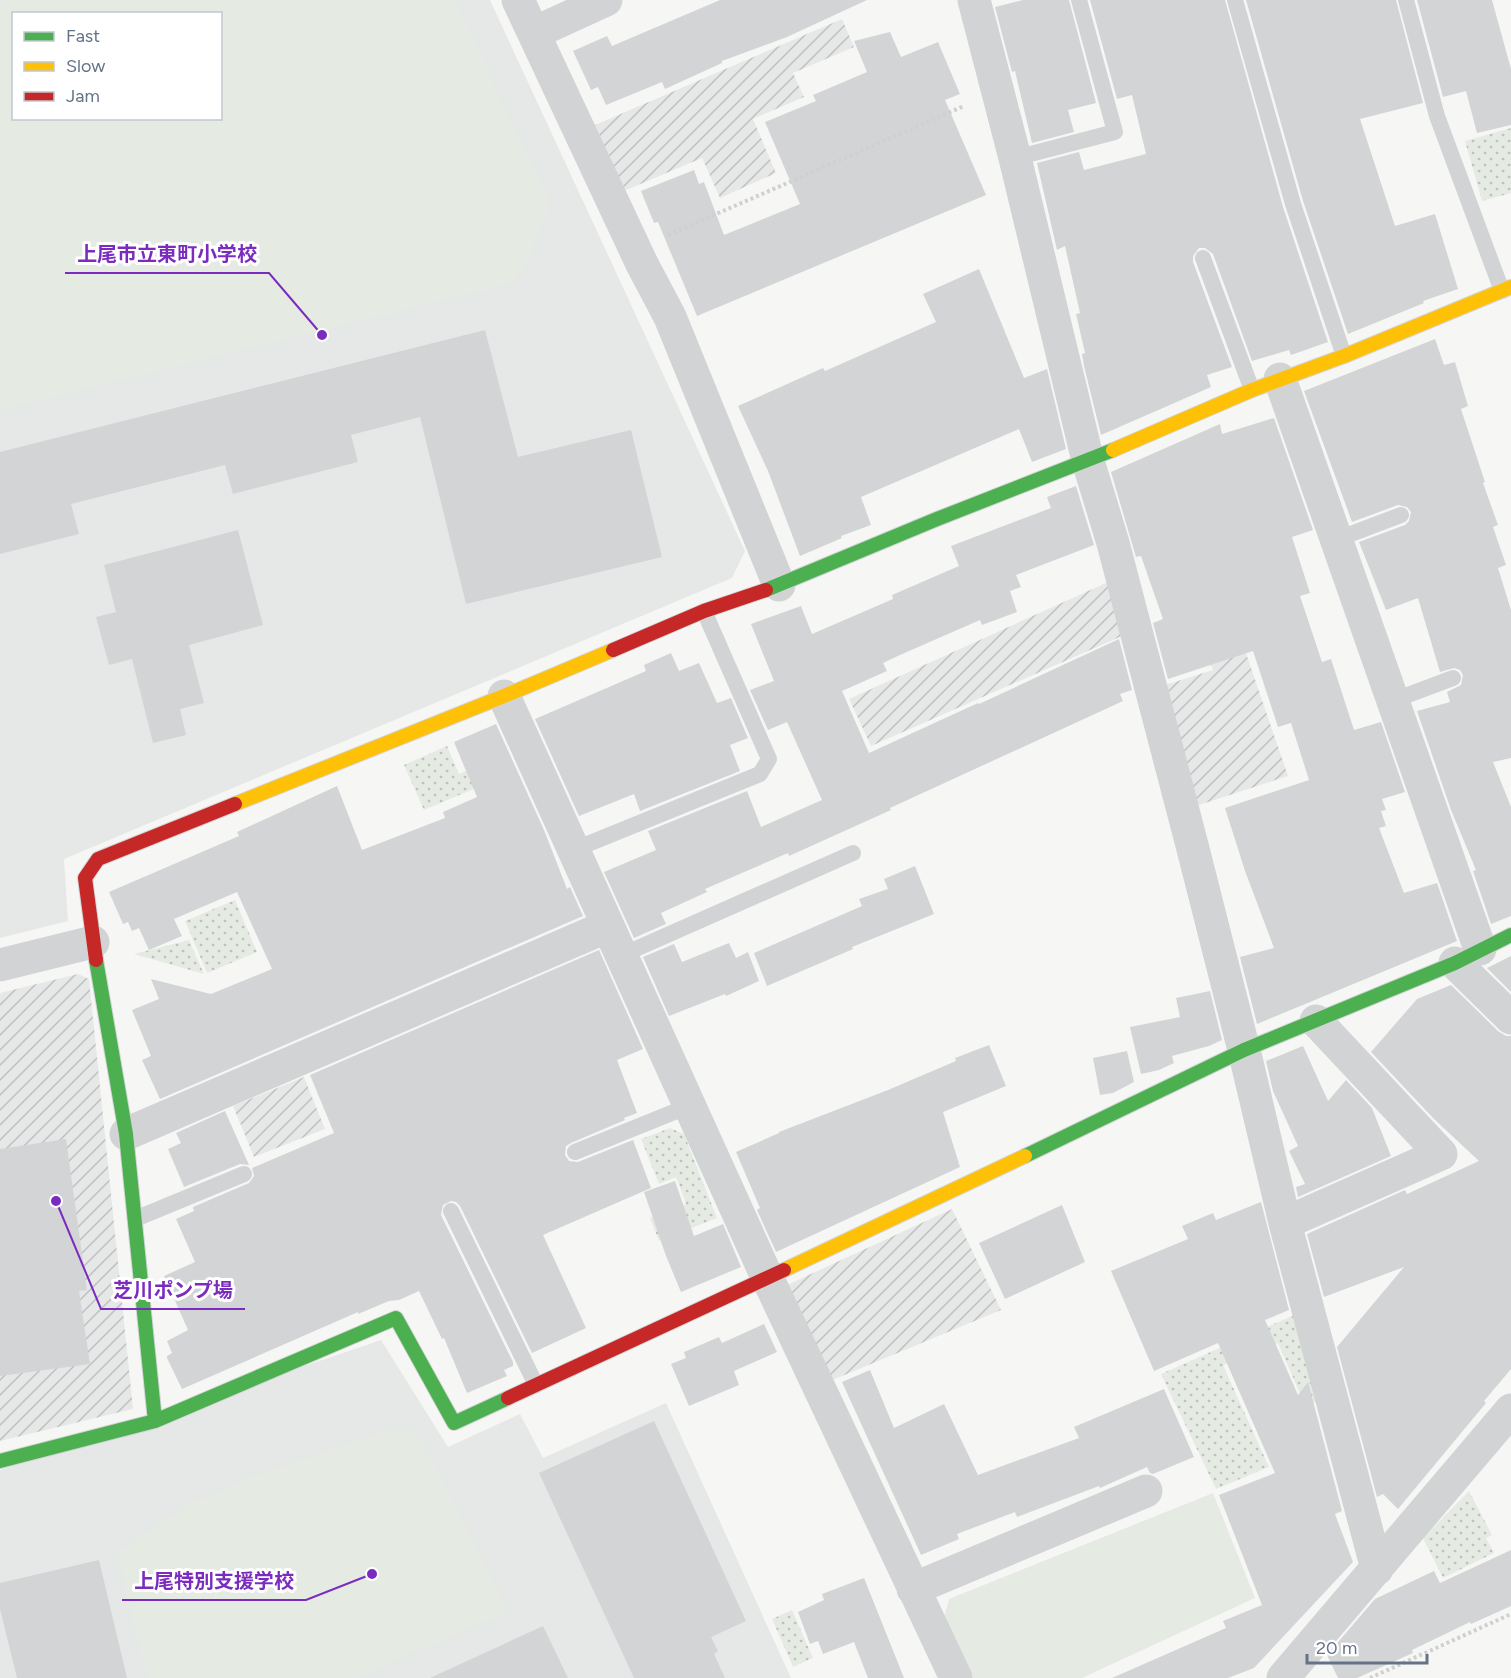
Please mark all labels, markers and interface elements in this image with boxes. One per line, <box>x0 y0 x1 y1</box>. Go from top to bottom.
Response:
legend <box>12 12 222 120</box>
text: Fast <box>66 25 100 47</box>
text: Slow <box>66 55 105 77</box>
text: Jam <box>66 85 100 107</box>
callout: 上尾市立東町小学校 <box>65 235 269 273</box>
text: 上尾市立東町小学校 <box>77 242 257 266</box>
callout: 芝川ポンプ場 <box>101 1271 245 1309</box>
text: 芝川ポンプ場 <box>113 1278 233 1302</box>
callout: 上尾特別支援学校 <box>122 1562 306 1600</box>
text: 上尾特別支援学校 <box>134 1569 294 1593</box>
scale bar <box>1307 1627 1427 1665</box>
text: 20 m <box>1316 1637 1357 1659</box>

